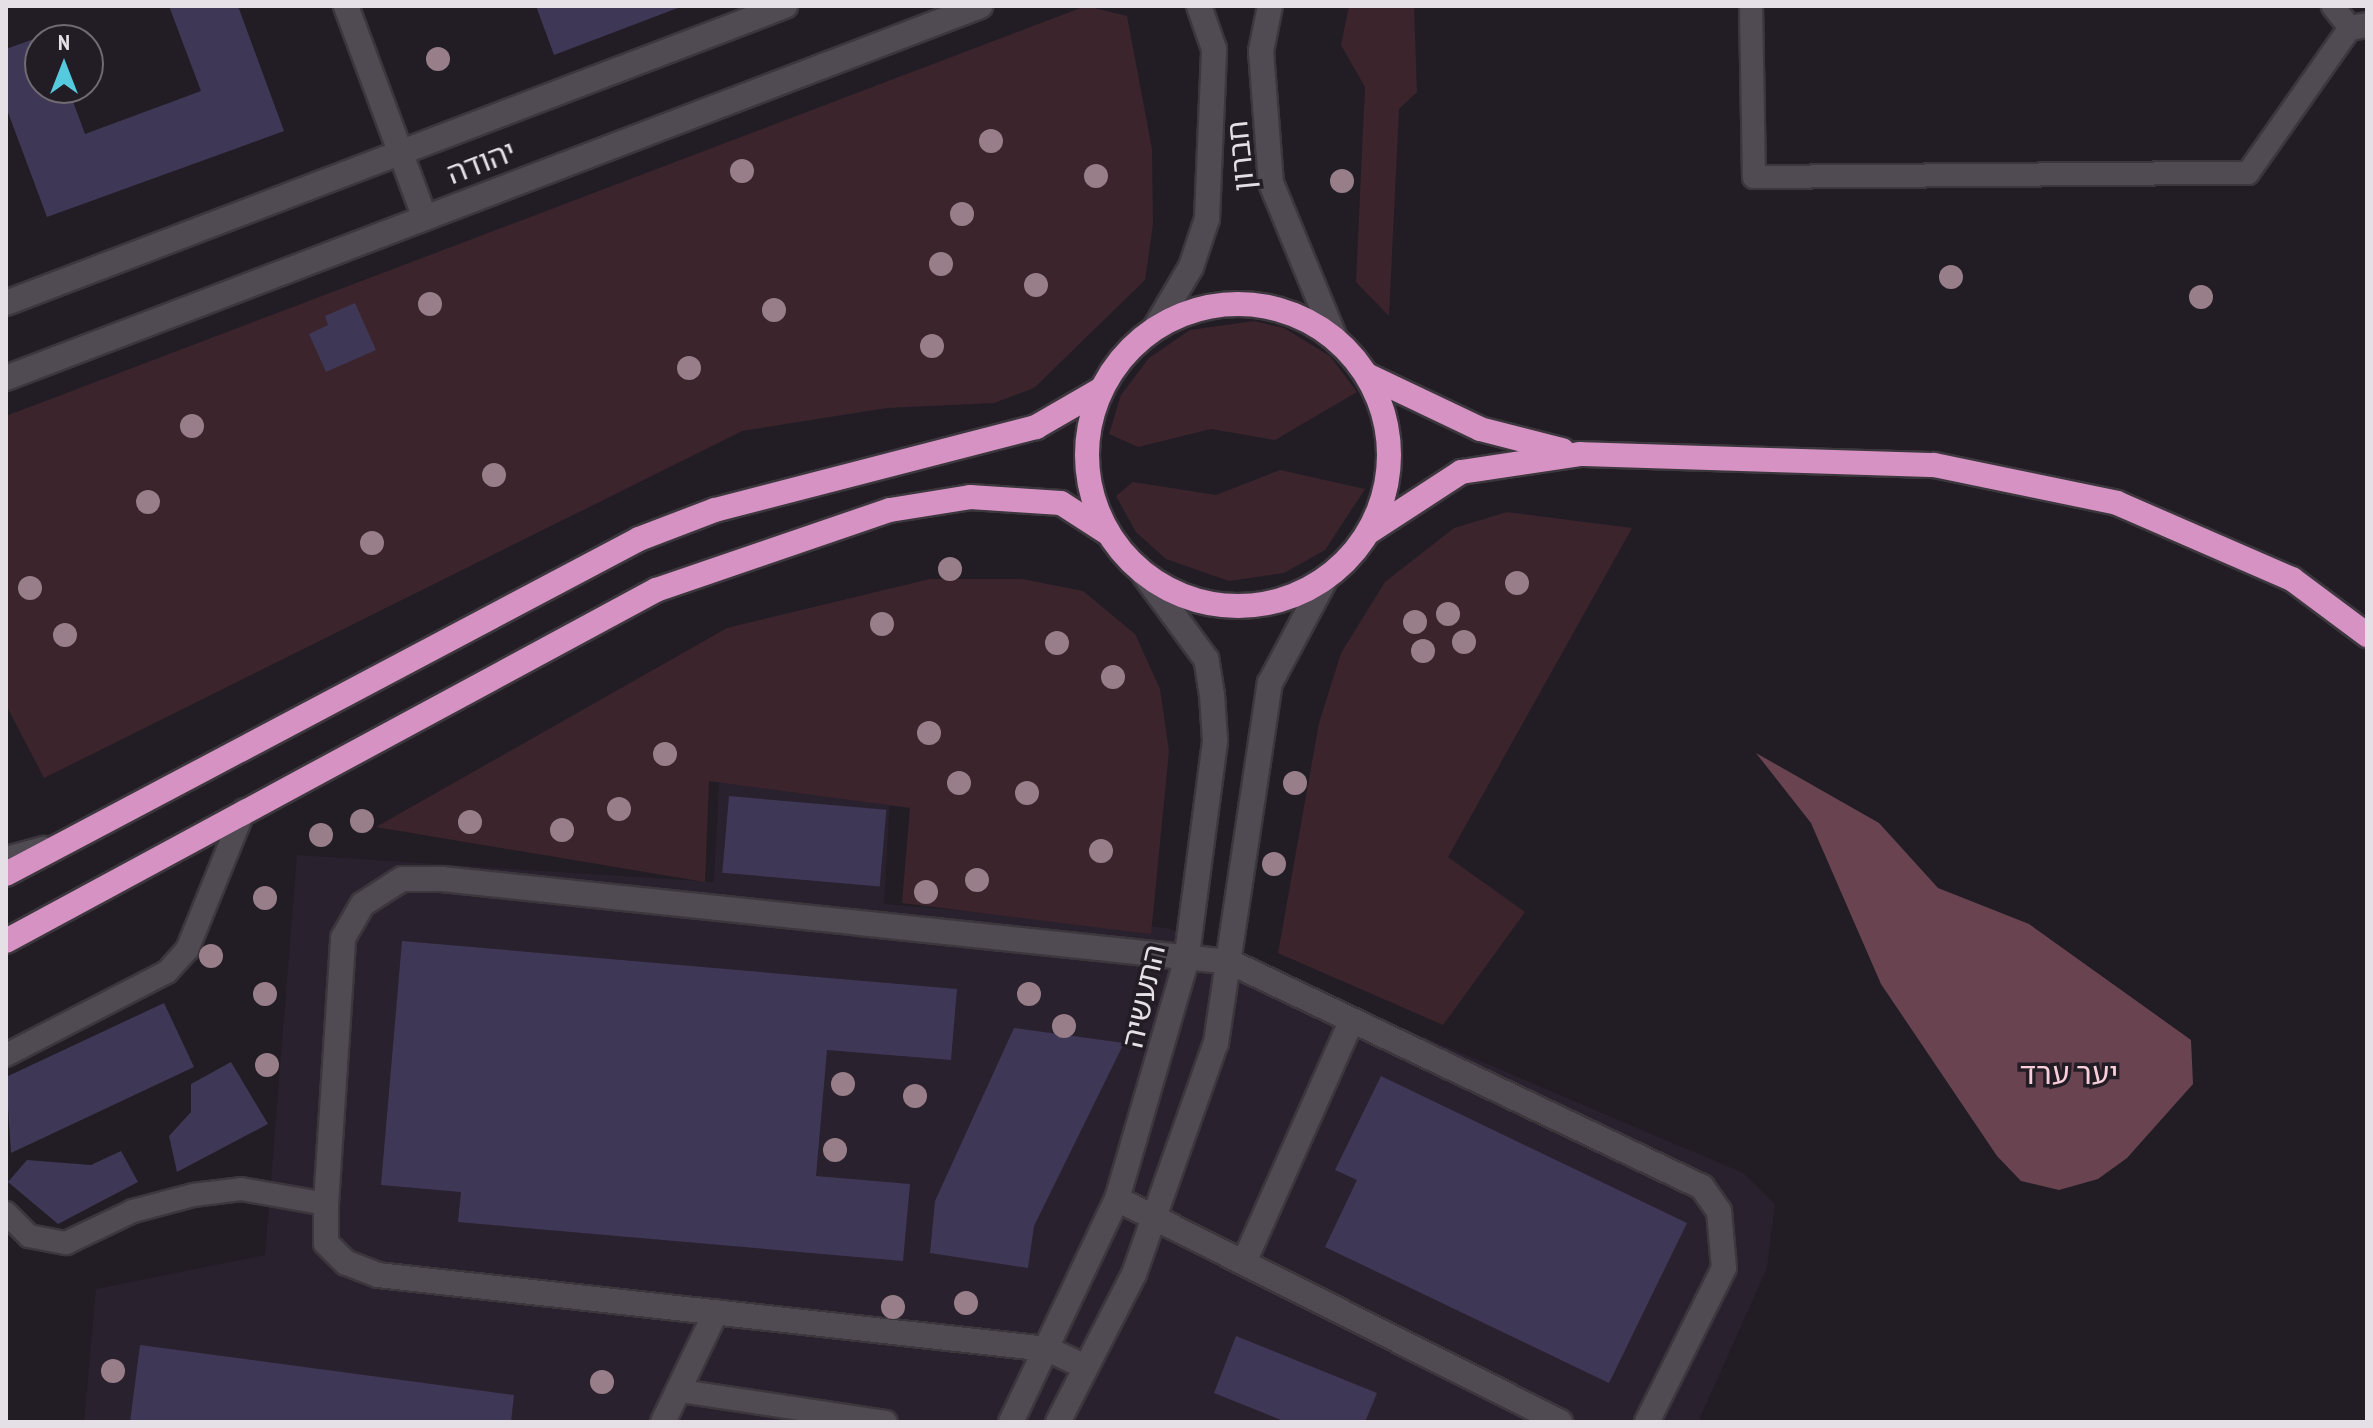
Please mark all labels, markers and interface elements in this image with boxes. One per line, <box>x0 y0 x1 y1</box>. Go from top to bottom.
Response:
north arrow <box>24 24 104 104</box>
text: N <box>58 28 70 56</box>
street label: חברון <box>1218 119 1262 193</box>
street label: יהודה <box>442 133 520 191</box>
street label: התעשיה <box>1114 941 1172 1051</box>
park label: יער ערד <box>2020 1055 2118 1091</box>

